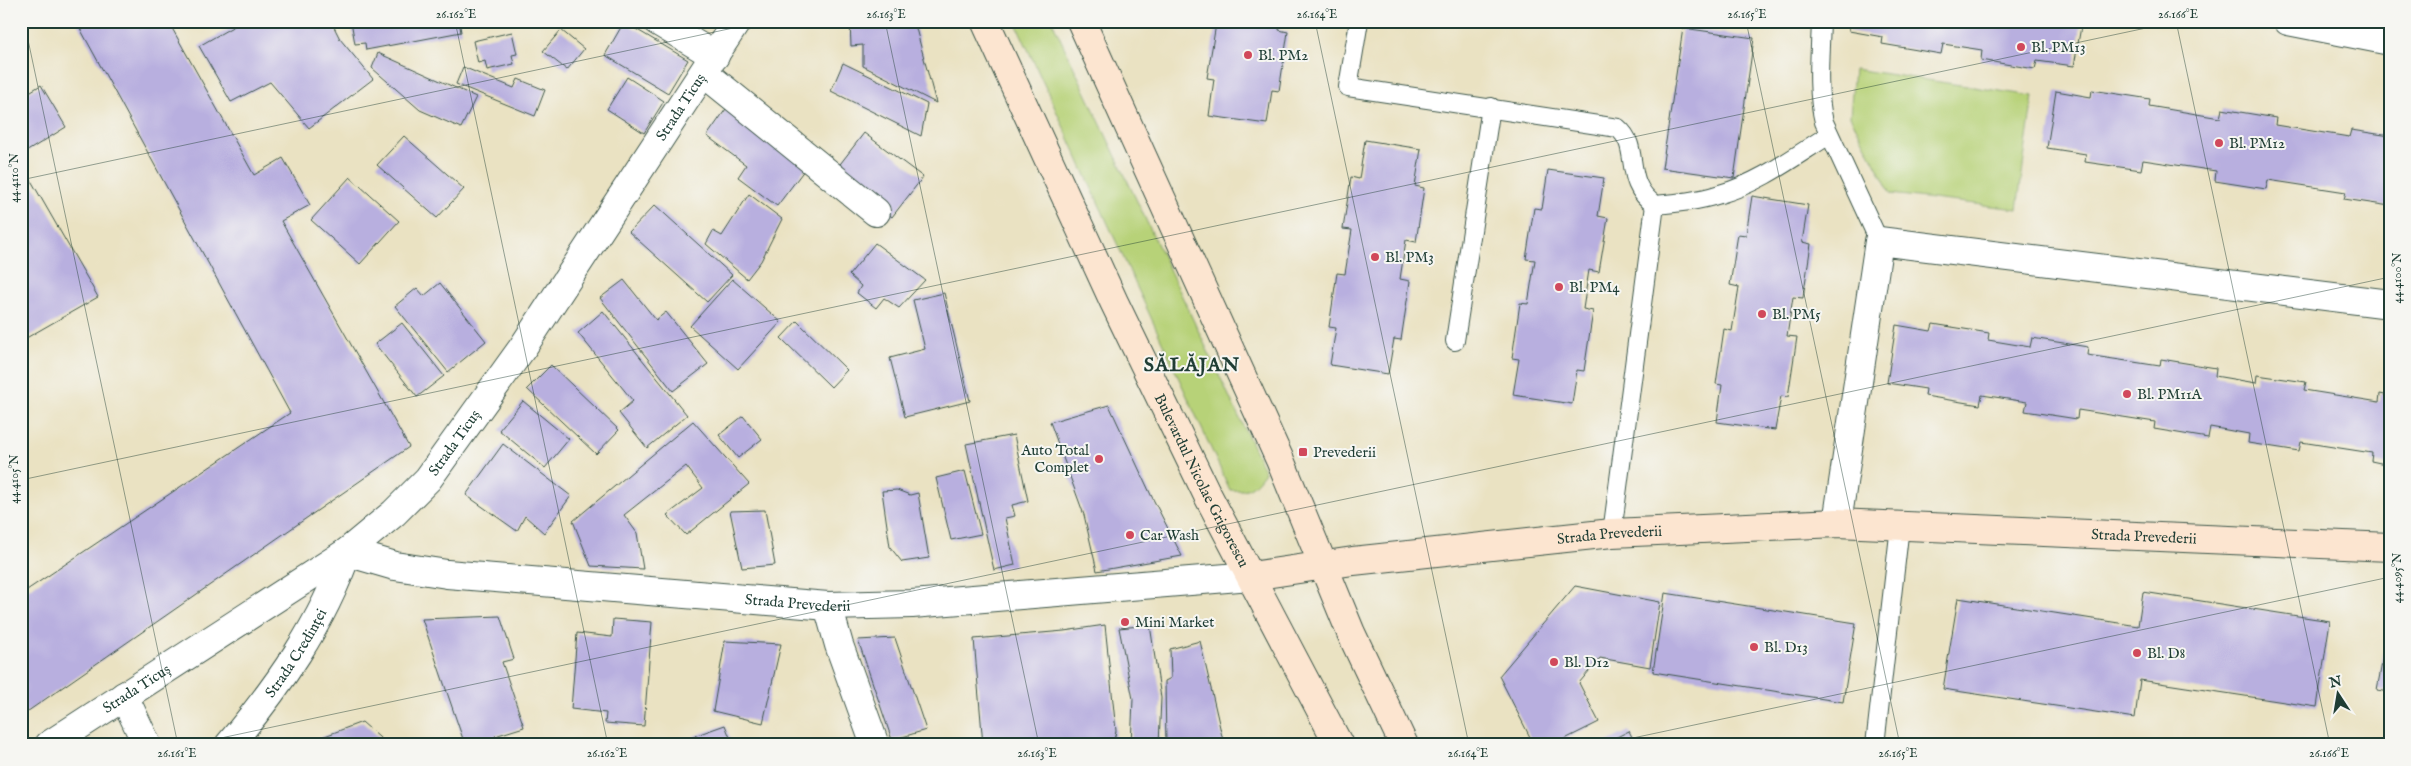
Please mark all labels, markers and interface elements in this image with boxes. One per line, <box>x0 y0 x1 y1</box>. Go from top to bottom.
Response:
text: 26.162°E <box>436 7 476 22</box>
text: 26.163°E <box>866 7 906 22</box>
text: 26.164°E <box>1297 7 1337 22</box>
text: 26.165°E <box>1727 7 1767 22</box>
text: 26.166°E <box>2158 7 2198 22</box>
place label: Bl. PM13 <box>2031 38 2086 57</box>
marker: Bl. PM13 <box>2015 41 2027 53</box>
place label: Bl. PM2 <box>1258 46 1308 65</box>
marker: Bl. PM2 <box>1242 49 1254 61</box>
street label: Strada Ticuș <box>652 70 710 145</box>
place label: Bl. PM12 <box>2229 134 2285 153</box>
marker: Bl. PM12 <box>2213 137 2225 149</box>
text: 44.4110°N <box>7 153 22 203</box>
place label: Bl. PM3 <box>1385 248 1434 267</box>
marker: Bl. PM3 <box>1369 251 1381 263</box>
text: 44.4100°N <box>2390 252 2405 303</box>
place label: Bl. PM4 <box>1569 278 1620 297</box>
marker: Bl. PM4 <box>1553 281 1565 293</box>
place label: Bl. PM5 <box>1772 305 1821 324</box>
marker: Bl. PM5 <box>1756 308 1768 320</box>
district label: SĂLĂJAN <box>1144 353 1240 378</box>
place label: Bl. PM11A <box>2137 385 2202 404</box>
marker: Bl. PM11A <box>2121 388 2133 400</box>
street label: Bulevardul Nicolae Grigorescu <box>1150 391 1253 571</box>
street label: Strada Ticuș <box>424 406 485 480</box>
place label: Auto Total Complet <box>1020 441 1090 477</box>
place label: Prevederii <box>1313 443 1376 462</box>
marker: Prevederii <box>1297 446 1309 458</box>
marker: Auto Total Complet <box>1093 453 1105 465</box>
text: 44.4105°N <box>7 454 22 504</box>
street label: Strada Prevederii <box>1556 522 1663 549</box>
street label: Strada Prevederii <box>2091 525 2197 549</box>
place label: Car Wash <box>1140 526 1199 545</box>
marker: Car Wash <box>1124 529 1136 541</box>
text: 44.4095°N <box>2390 552 2405 603</box>
street label: Strada Prevederii <box>744 590 851 616</box>
street label: Strada Credinței <box>261 605 331 702</box>
place label: Mini Market <box>1135 613 1214 632</box>
marker: Mini Market <box>1119 616 1131 628</box>
place label: Bl. D13 <box>1764 638 1808 657</box>
marker: Bl. D13 <box>1748 641 1760 653</box>
place label: Bl. D8 <box>2147 644 2186 663</box>
marker: Bl. D8 <box>2131 647 2143 659</box>
place label: Bl. D12 <box>1564 653 1609 672</box>
marker: Bl. D12 <box>1548 656 1560 668</box>
street label: Strada Ticuș <box>99 660 174 718</box>
north arrow <box>2314 668 2364 718</box>
text: N <box>2327 672 2343 693</box>
text: 26.161°E <box>157 746 197 761</box>
text: 26.162°E <box>587 746 627 761</box>
text: 26.163°E <box>1017 746 1057 761</box>
text: 26.164°E <box>1448 746 1488 761</box>
text: 26.165°E <box>1878 746 1918 761</box>
text: 26.166°E <box>2309 746 2349 761</box>

